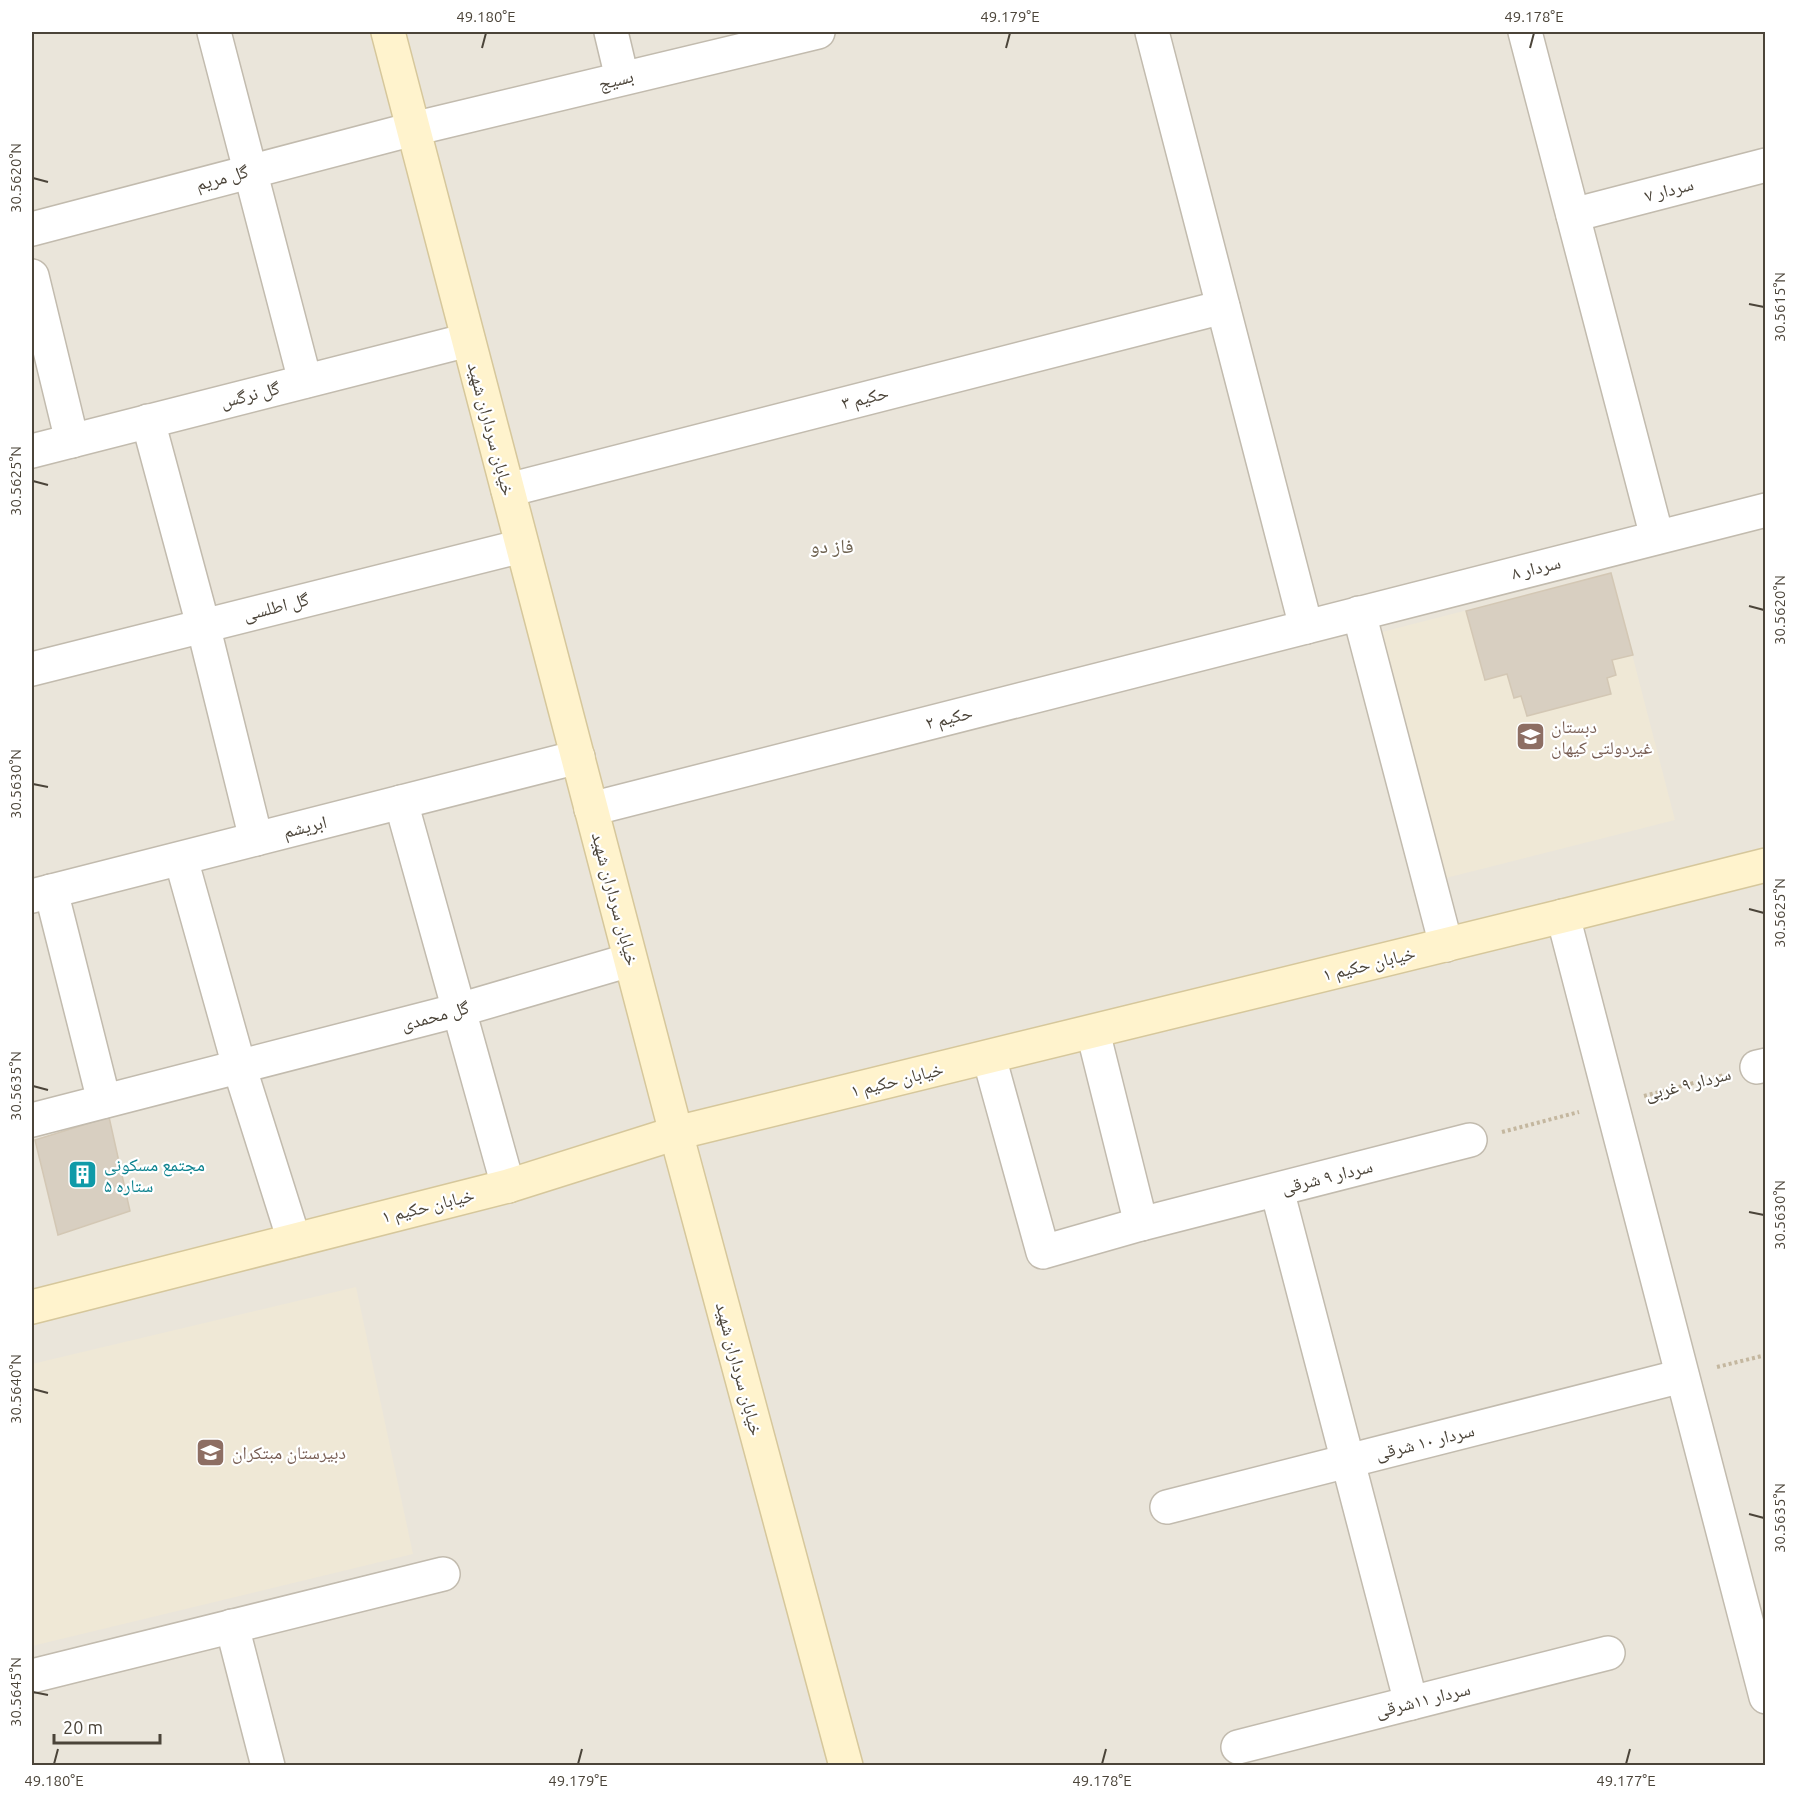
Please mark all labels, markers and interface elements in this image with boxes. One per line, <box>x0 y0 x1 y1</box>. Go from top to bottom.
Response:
text: 49.180°E <box>456 8 516 25</box>
text: 49.179°E <box>980 8 1040 25</box>
text: 49.178°E <box>1504 8 1564 25</box>
street label: بسیج <box>596 65 636 96</box>
text: 30.5620°N <box>7 143 24 213</box>
street label: گل مریم <box>193 160 251 197</box>
street label: سردار ۷ <box>1642 173 1696 206</box>
text: 30.5615°N <box>1771 272 1788 342</box>
street label: خیابان سرداران شهید <box>463 360 519 498</box>
street label: گل نرگس <box>218 377 282 413</box>
street label: حکیم ۳ <box>839 382 891 415</box>
text: 30.5625°N <box>7 446 24 516</box>
district label: فاز دو <box>810 534 854 557</box>
street label: سردار ۸ <box>1509 551 1563 584</box>
text: 30.5620°N <box>1771 575 1788 645</box>
street label: گل اطلسی <box>241 588 312 626</box>
street label: حکیم ۲ <box>923 702 975 735</box>
place label: دبستان غیردولتی کیهان <box>1551 716 1652 759</box>
school or university icon: دبستان غیردولتی کیهان <box>1514 721 1546 753</box>
text: 30.5630°N <box>7 749 24 819</box>
street label: ابریشم <box>281 811 329 844</box>
street label: خیابان سرداران شهید <box>587 830 643 968</box>
text: 30.5625°N <box>1771 878 1788 948</box>
street label: خیابان حکیم ۱ <box>1320 942 1418 987</box>
street label: گل محمدی <box>399 996 472 1036</box>
text: 30.5635°N <box>7 1051 24 1121</box>
street label: خیابان حکیم ۱ <box>848 1058 946 1103</box>
street label: سردار ۹ غربی <box>1643 1063 1733 1105</box>
place label: مجتمع مسکونی ستاره ۵ <box>104 1154 205 1196</box>
street label: سردار ۹ شرقی <box>1279 1155 1375 1199</box>
building icon: مجتمع مسکونی ستاره ۵ <box>67 1159 99 1191</box>
text: 30.5630°N <box>1771 1180 1788 1250</box>
street label: خیابان حکیم ۱ <box>379 1184 477 1229</box>
street label: خیابان سرداران شهید <box>711 1300 767 1438</box>
text: 30.5640°N <box>7 1354 24 1424</box>
street label: سردار ۱۰ شرقی <box>1373 1419 1477 1465</box>
school or university icon: دبیرستان مبتکران <box>195 1437 227 1469</box>
place label: دبیرستان مبتکران <box>232 1442 346 1464</box>
text: 30.5635°N <box>1771 1483 1788 1553</box>
text: 30.5645°N <box>7 1657 24 1727</box>
street label: سردار ۱۱شرقی <box>1373 1678 1473 1722</box>
scale bar <box>54 1707 160 1745</box>
text: 20 m <box>63 1717 103 1737</box>
text: 49.180°E <box>24 1772 84 1789</box>
text: 49.179°E <box>548 1772 608 1789</box>
text: 49.178°E <box>1072 1772 1132 1789</box>
text: 49.177°E <box>1596 1772 1656 1789</box>

